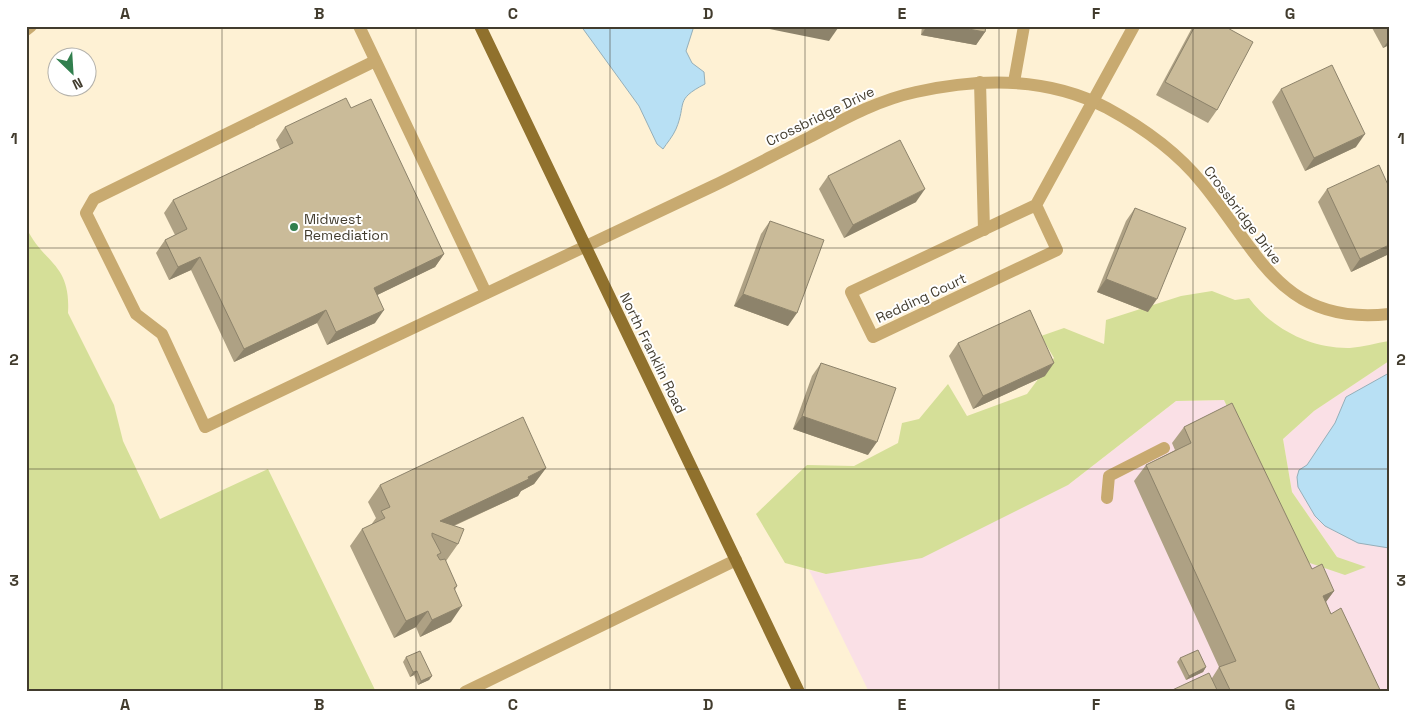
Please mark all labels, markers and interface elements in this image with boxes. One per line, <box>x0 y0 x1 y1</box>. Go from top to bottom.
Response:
text: A <box>120 3 130 24</box>
text: B <box>314 3 324 24</box>
text: C <box>508 3 518 24</box>
text: D <box>703 3 713 24</box>
text: E <box>898 3 907 24</box>
text: F <box>1092 3 1101 24</box>
text: G <box>1285 3 1295 24</box>
north arrow <box>48 48 98 98</box>
text: N <box>69 74 86 94</box>
street label: Crossbridge Drive <box>763 82 877 150</box>
text: 1 <box>10 128 18 149</box>
text: 1 <box>1397 128 1405 149</box>
street label: Crossbridge Drive <box>1200 162 1286 268</box>
place label: Midwest Remediation <box>304 210 389 244</box>
marker: Midwest Remediation <box>288 221 300 233</box>
street label: Redding Court <box>873 269 969 327</box>
street label: North Franklin Road <box>616 290 690 416</box>
text: 2 <box>9 349 19 370</box>
text: 2 <box>1396 349 1406 370</box>
text: 3 <box>9 570 19 591</box>
text: 3 <box>1396 570 1406 591</box>
text: A <box>120 694 130 715</box>
text: B <box>314 694 324 715</box>
text: C <box>508 694 518 715</box>
text: D <box>703 694 713 715</box>
text: E <box>898 694 907 715</box>
text: F <box>1092 694 1101 715</box>
text: G <box>1285 694 1295 715</box>

